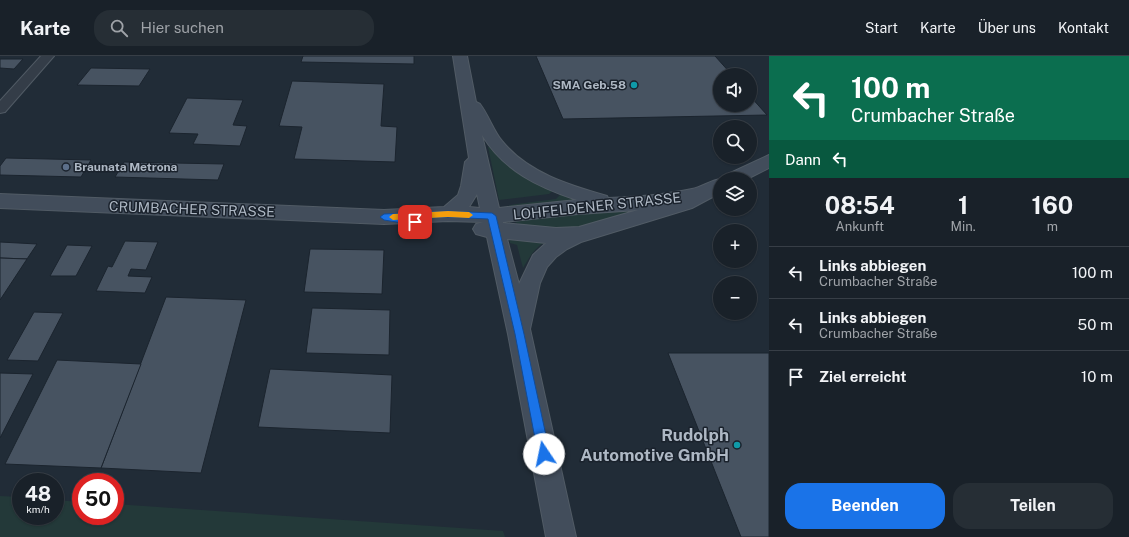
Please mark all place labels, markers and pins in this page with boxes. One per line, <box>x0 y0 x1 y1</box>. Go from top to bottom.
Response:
place label: SMA Geb.58 <box>553 78 626 92</box>
marker: SMA Geb.58 <box>629 80 639 90</box>
place label: Braunata Metrona <box>74 160 178 174</box>
marker: Braunata Metrona <box>61 162 71 172</box>
pin <box>398 205 432 239</box>
place label: Rudolph Automotive GmbH <box>580 425 729 465</box>
marker: Rudolph Automotive GmbH <box>732 440 742 450</box>

